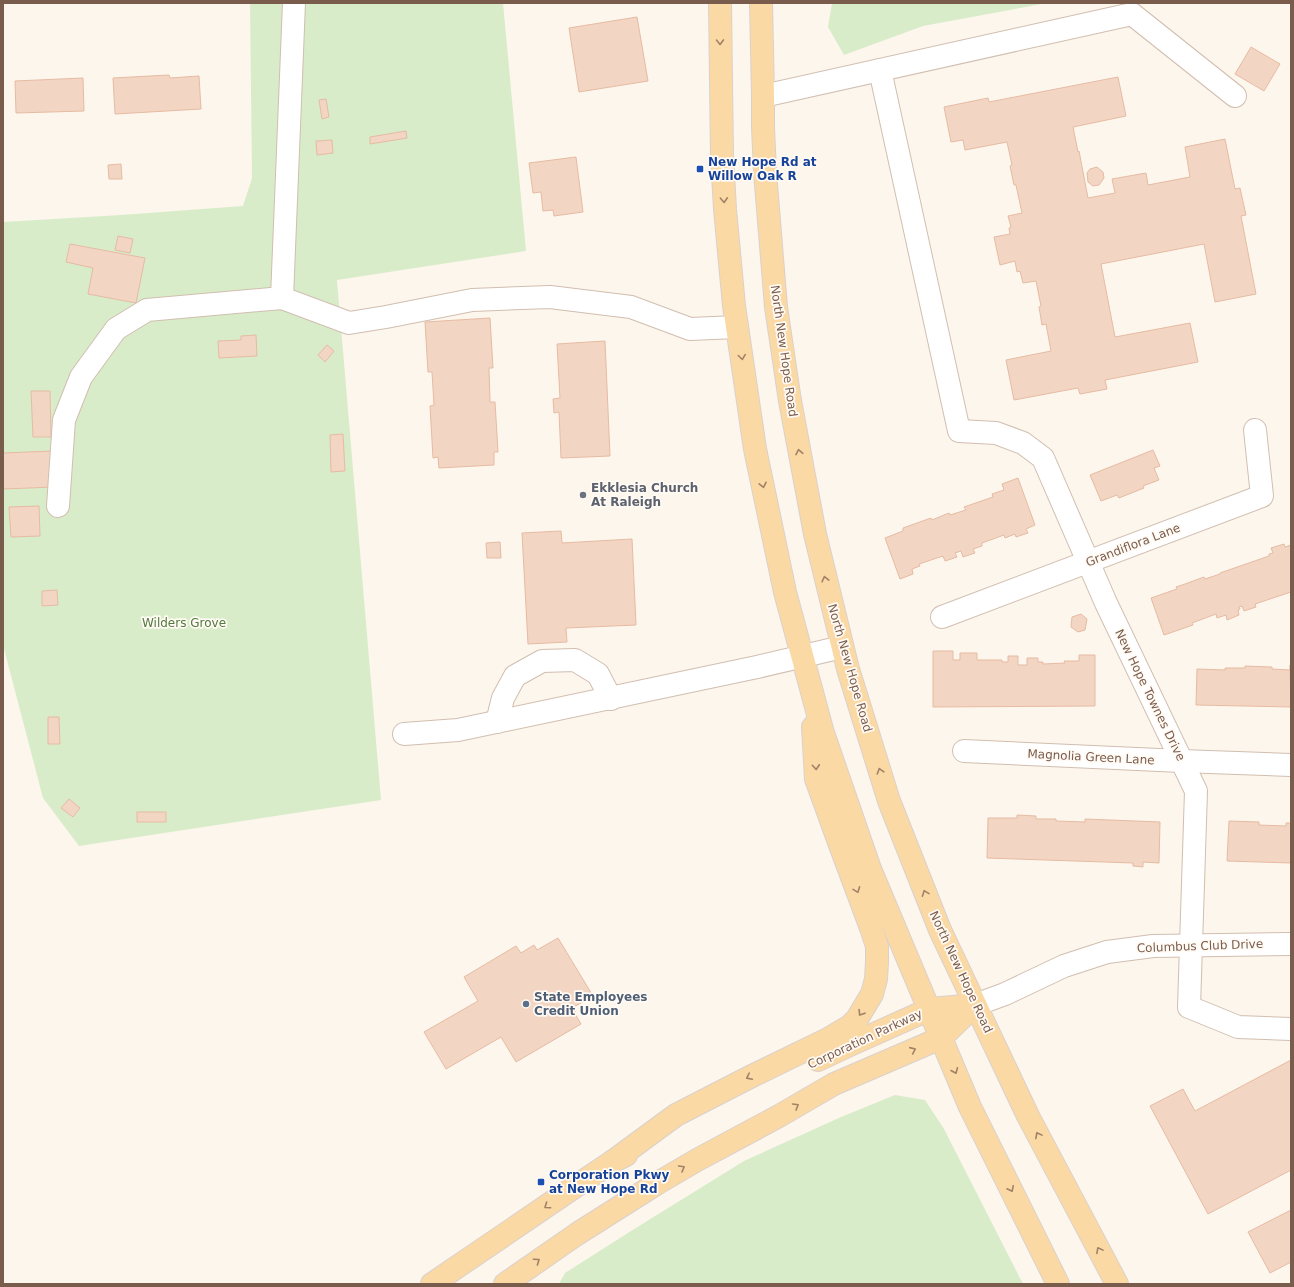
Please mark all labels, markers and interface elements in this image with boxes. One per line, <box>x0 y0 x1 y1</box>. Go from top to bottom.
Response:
one-way arrow <box>716 39 724 45</box>
place label: New Hope Rd at Willow Oak R <box>708 155 817 183</box>
marker: New Hope Rd at Willow Oak R <box>695 164 705 174</box>
one-way arrow <box>720 197 729 203</box>
street label: North New Hope Road <box>768 284 800 418</box>
one-way arrow <box>737 354 746 360</box>
one-way arrow <box>795 448 804 455</box>
place label: Ekklesia Church At Raleigh <box>591 481 698 509</box>
one-way arrow <box>758 482 766 488</box>
marker: Ekklesia Church At Raleigh <box>578 490 588 500</box>
street label: Grandiflora Lane <box>1084 521 1182 569</box>
one-way arrow <box>822 576 830 582</box>
street label: North New Hope Road <box>825 602 875 734</box>
park label: Wilders Grove <box>142 616 226 630</box>
street label: New Hope Townes Drive <box>1112 627 1188 763</box>
street label: Magnolia Green Lane <box>1027 747 1155 767</box>
one-way arrow <box>811 764 820 770</box>
one-way arrow <box>876 768 885 775</box>
one-way arrow <box>853 886 861 893</box>
one-way arrow <box>922 890 930 897</box>
street label: North New Hope Road <box>927 909 995 1035</box>
street label: Columbus Club Drive <box>1137 937 1263 955</box>
place label: State Employees Credit Union <box>534 990 647 1018</box>
marker: State Employees Credit Union <box>521 999 531 1009</box>
street label: Corporation Parkway <box>805 1006 925 1072</box>
one-way arrow <box>858 1009 865 1016</box>
one-way arrow <box>908 1047 916 1055</box>
one-way arrow <box>950 1067 958 1075</box>
one-way arrow <box>746 1072 753 1080</box>
one-way arrow <box>792 1104 799 1111</box>
one-way arrow <box>1036 1131 1043 1139</box>
one-way arrow <box>678 1166 685 1173</box>
place label: Corporation Pkwy at New Hope Rd <box>549 1168 669 1196</box>
marker: Corporation Pkwy at New Hope Rd <box>536 1177 546 1187</box>
one-way arrow <box>1006 1185 1013 1192</box>
one-way arrow <box>544 1201 551 1209</box>
one-way arrow <box>1096 1246 1104 1254</box>
one-way arrow <box>533 1259 540 1266</box>

